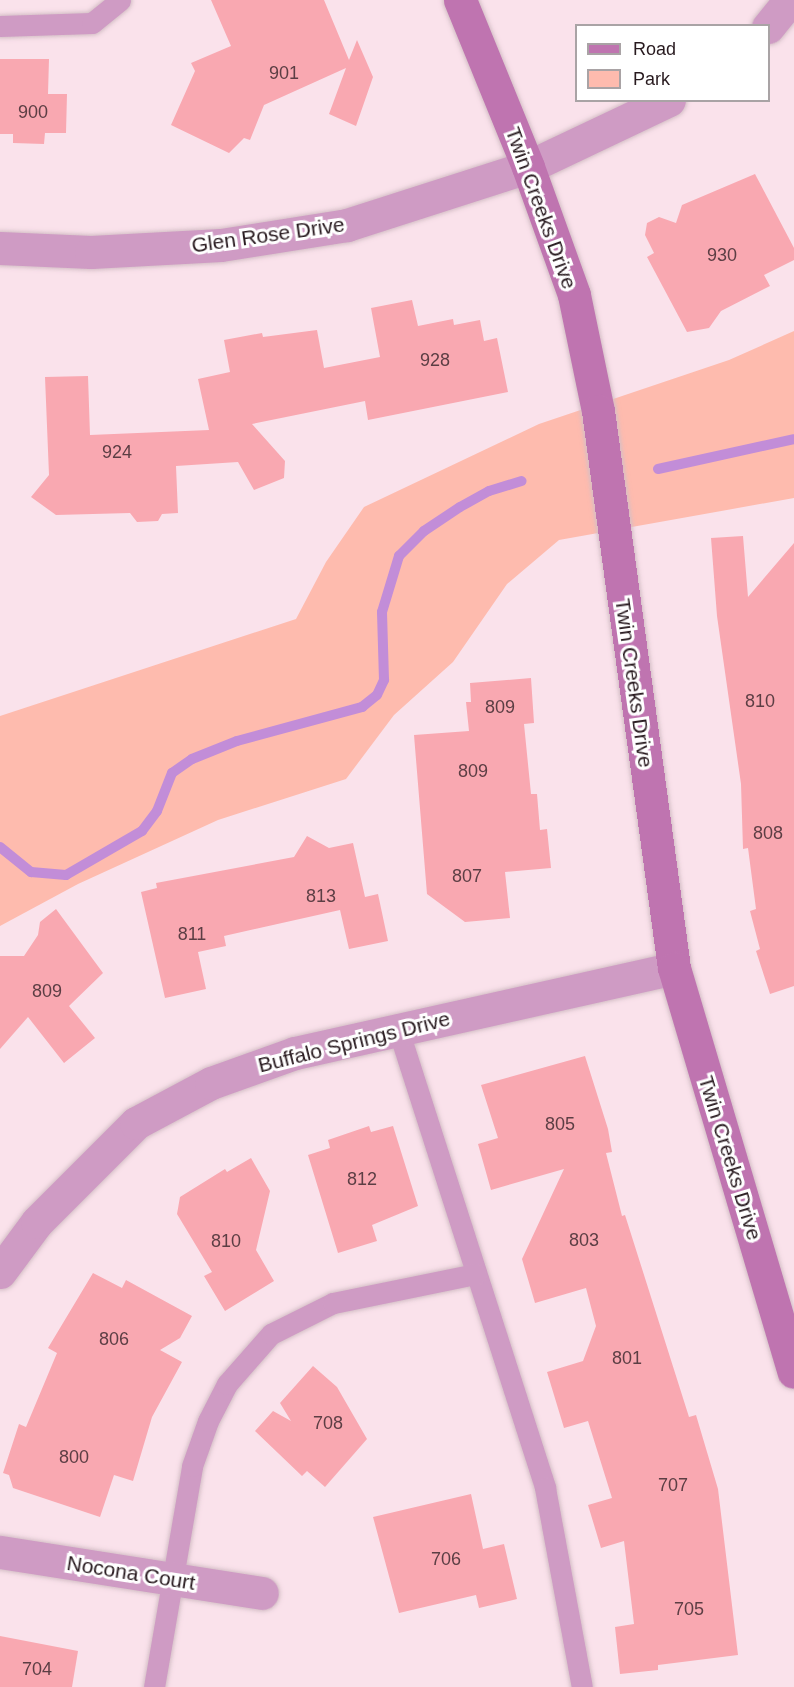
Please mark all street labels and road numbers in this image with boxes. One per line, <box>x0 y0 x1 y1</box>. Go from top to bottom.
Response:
street label: Twin Creeks Drive <box>500 124 582 292</box>
street label: Glen Rose Drive <box>190 212 346 258</box>
street label: Twin Creeks Drive <box>610 597 658 769</box>
street label: Buffalo Springs Drive <box>255 1006 453 1078</box>
street label: Twin Creeks Drive <box>693 1073 767 1243</box>
street label: Nocona Court <box>65 1550 197 1596</box>

